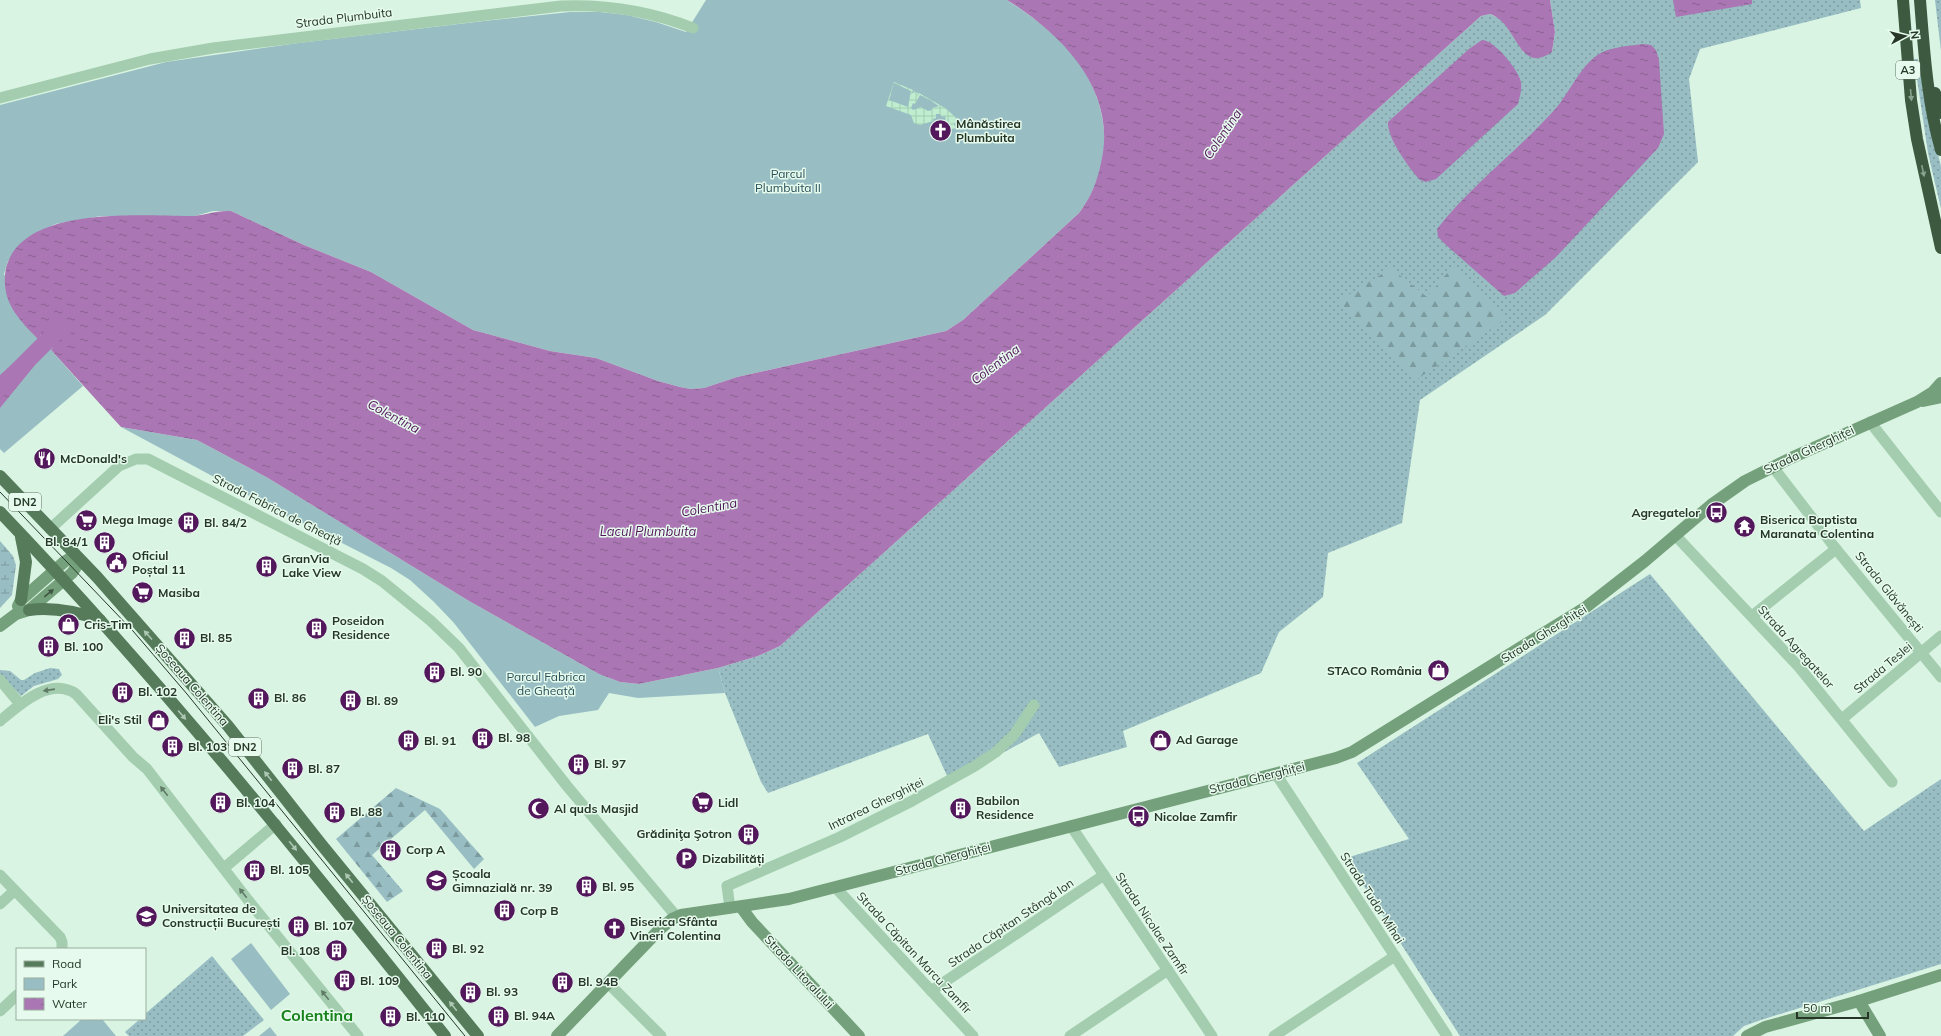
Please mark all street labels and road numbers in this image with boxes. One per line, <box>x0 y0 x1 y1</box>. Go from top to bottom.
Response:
street label: Strada Plumbuita <box>295 4 393 31</box>
road number: A3 <box>1896 61 1920 79</box>
street label: Strada Gherghiței <box>1761 422 1857 478</box>
street label: Strada Fabrica de Gheață <box>210 470 344 550</box>
road number: DN2 <box>9 493 41 511</box>
street label: Strada Glăvănești <box>1851 548 1927 636</box>
street label: Strada Gherghiței <box>1498 601 1590 667</box>
street label: Strada Agregatelor <box>1755 602 1838 692</box>
street label: Strada Teslei <box>1850 639 1915 696</box>
street label: Șoseaua Colentina <box>152 641 232 729</box>
road number: DN2 <box>229 738 261 756</box>
street label: Strada Gherghiței <box>1208 758 1307 798</box>
street label: Intrarea Gherghiței <box>826 774 926 834</box>
street label: Strada Gherghiței <box>894 839 993 879</box>
street label: Strada Tudor Mihai <box>1337 849 1408 946</box>
street label: Strada Nicolae Zamfir <box>1112 869 1193 979</box>
street label: Strada Căpitan Stângă Ion <box>945 875 1076 970</box>
street label: Strada Căpitan Marcu Zamfir <box>854 888 975 1017</box>
street label: Șoseaua Colentina <box>358 892 436 982</box>
street label: Strada Litoralului <box>761 932 837 1012</box>

